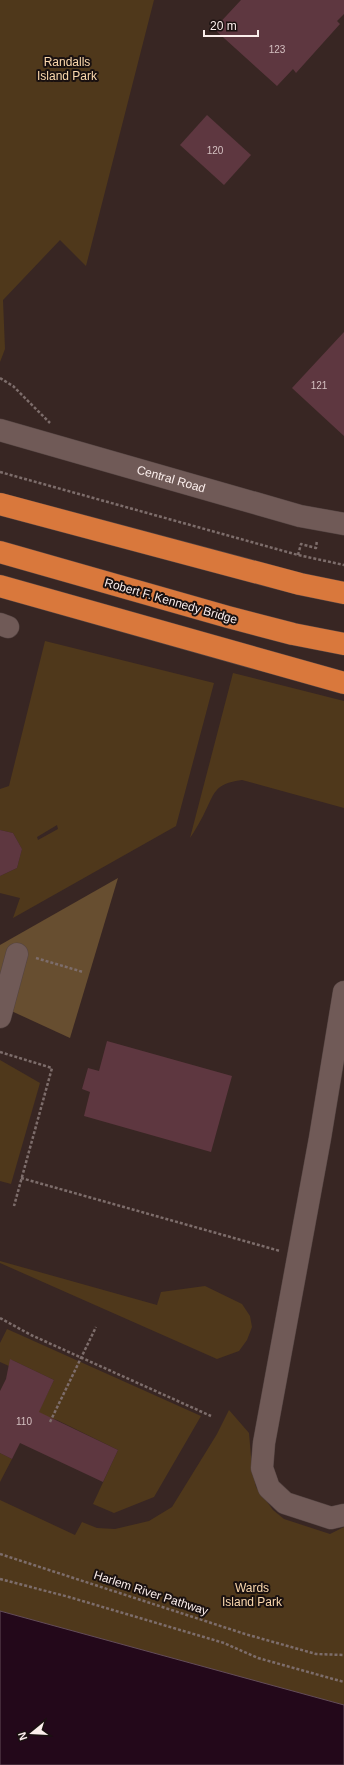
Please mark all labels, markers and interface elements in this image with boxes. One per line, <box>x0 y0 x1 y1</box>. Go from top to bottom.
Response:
scale bar <box>204 12 258 38</box>
text: 20 m <box>210 19 237 33</box>
house number: 123 <box>269 44 286 55</box>
park label: Randalls Island Park <box>37 55 98 83</box>
house number: 120 <box>207 145 224 156</box>
house number: 121 <box>311 380 328 391</box>
street label: Central Road <box>135 463 207 496</box>
street label: Robert F. Kennedy Bridge <box>103 575 239 627</box>
house number: 110 <box>16 1416 32 1427</box>
street label: Harlem River Pathway <box>92 1568 210 1618</box>
park label: Wards Island Park <box>222 1581 283 1609</box>
north arrow <box>12 1713 52 1753</box>
text: N <box>16 1730 29 1742</box>

